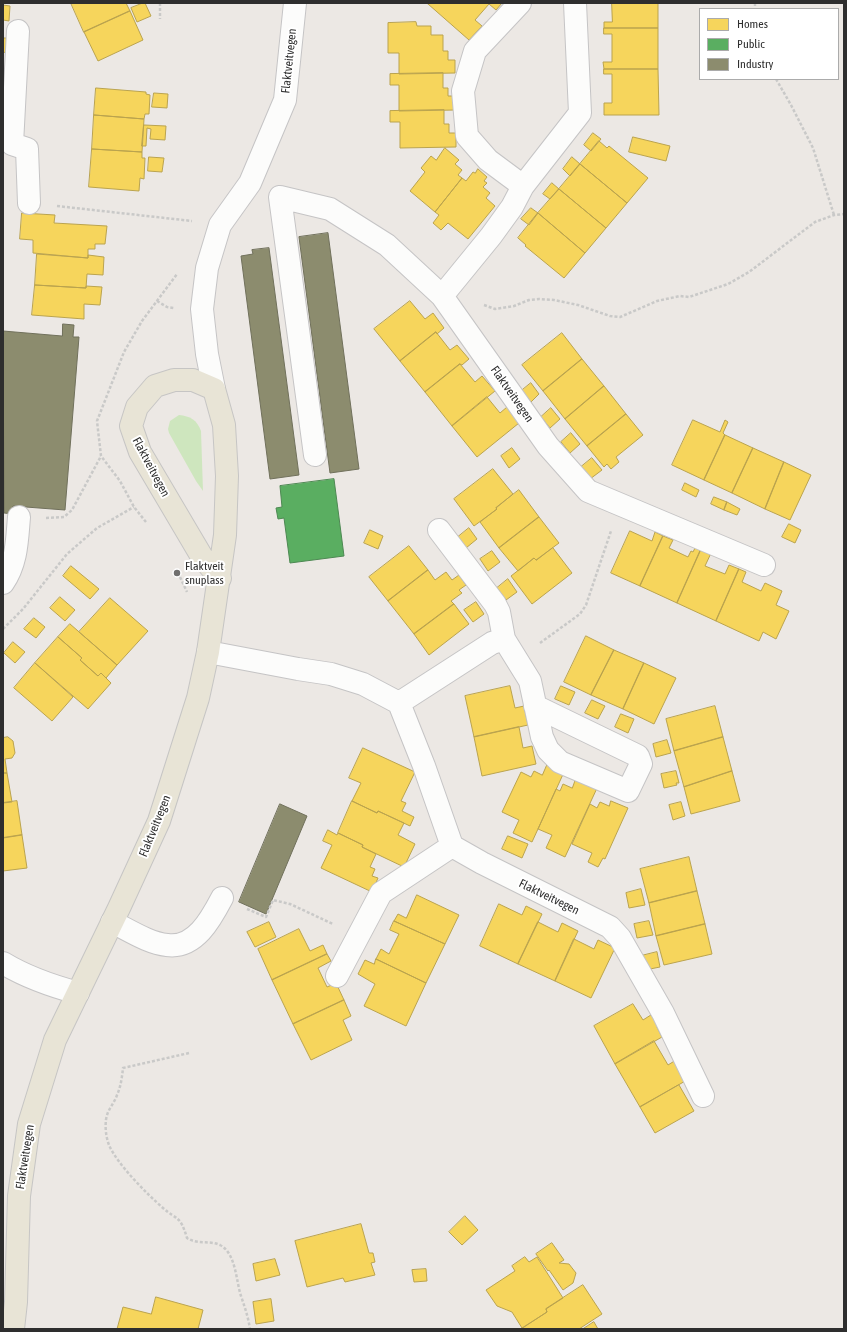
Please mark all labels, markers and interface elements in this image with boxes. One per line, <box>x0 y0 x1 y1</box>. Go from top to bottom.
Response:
legend <box>699 8 839 80</box>
text: Homes <box>737 17 768 31</box>
street label: Flaktveitvegen <box>278 28 300 94</box>
text: Public <box>737 37 765 51</box>
text: Industry <box>737 57 774 71</box>
street label: Flaktveitvegen <box>487 363 537 425</box>
street label: Flaktveitvegen <box>129 435 173 499</box>
place label: Flaktveit snuplass <box>185 559 224 587</box>
marker: Flaktveit snuplass <box>172 568 182 578</box>
street label: Flaktveitvegen <box>136 793 174 859</box>
street label: Flaktveitvegen <box>517 876 581 918</box>
street label: Flaktveitvegen <box>13 1124 37 1190</box>

